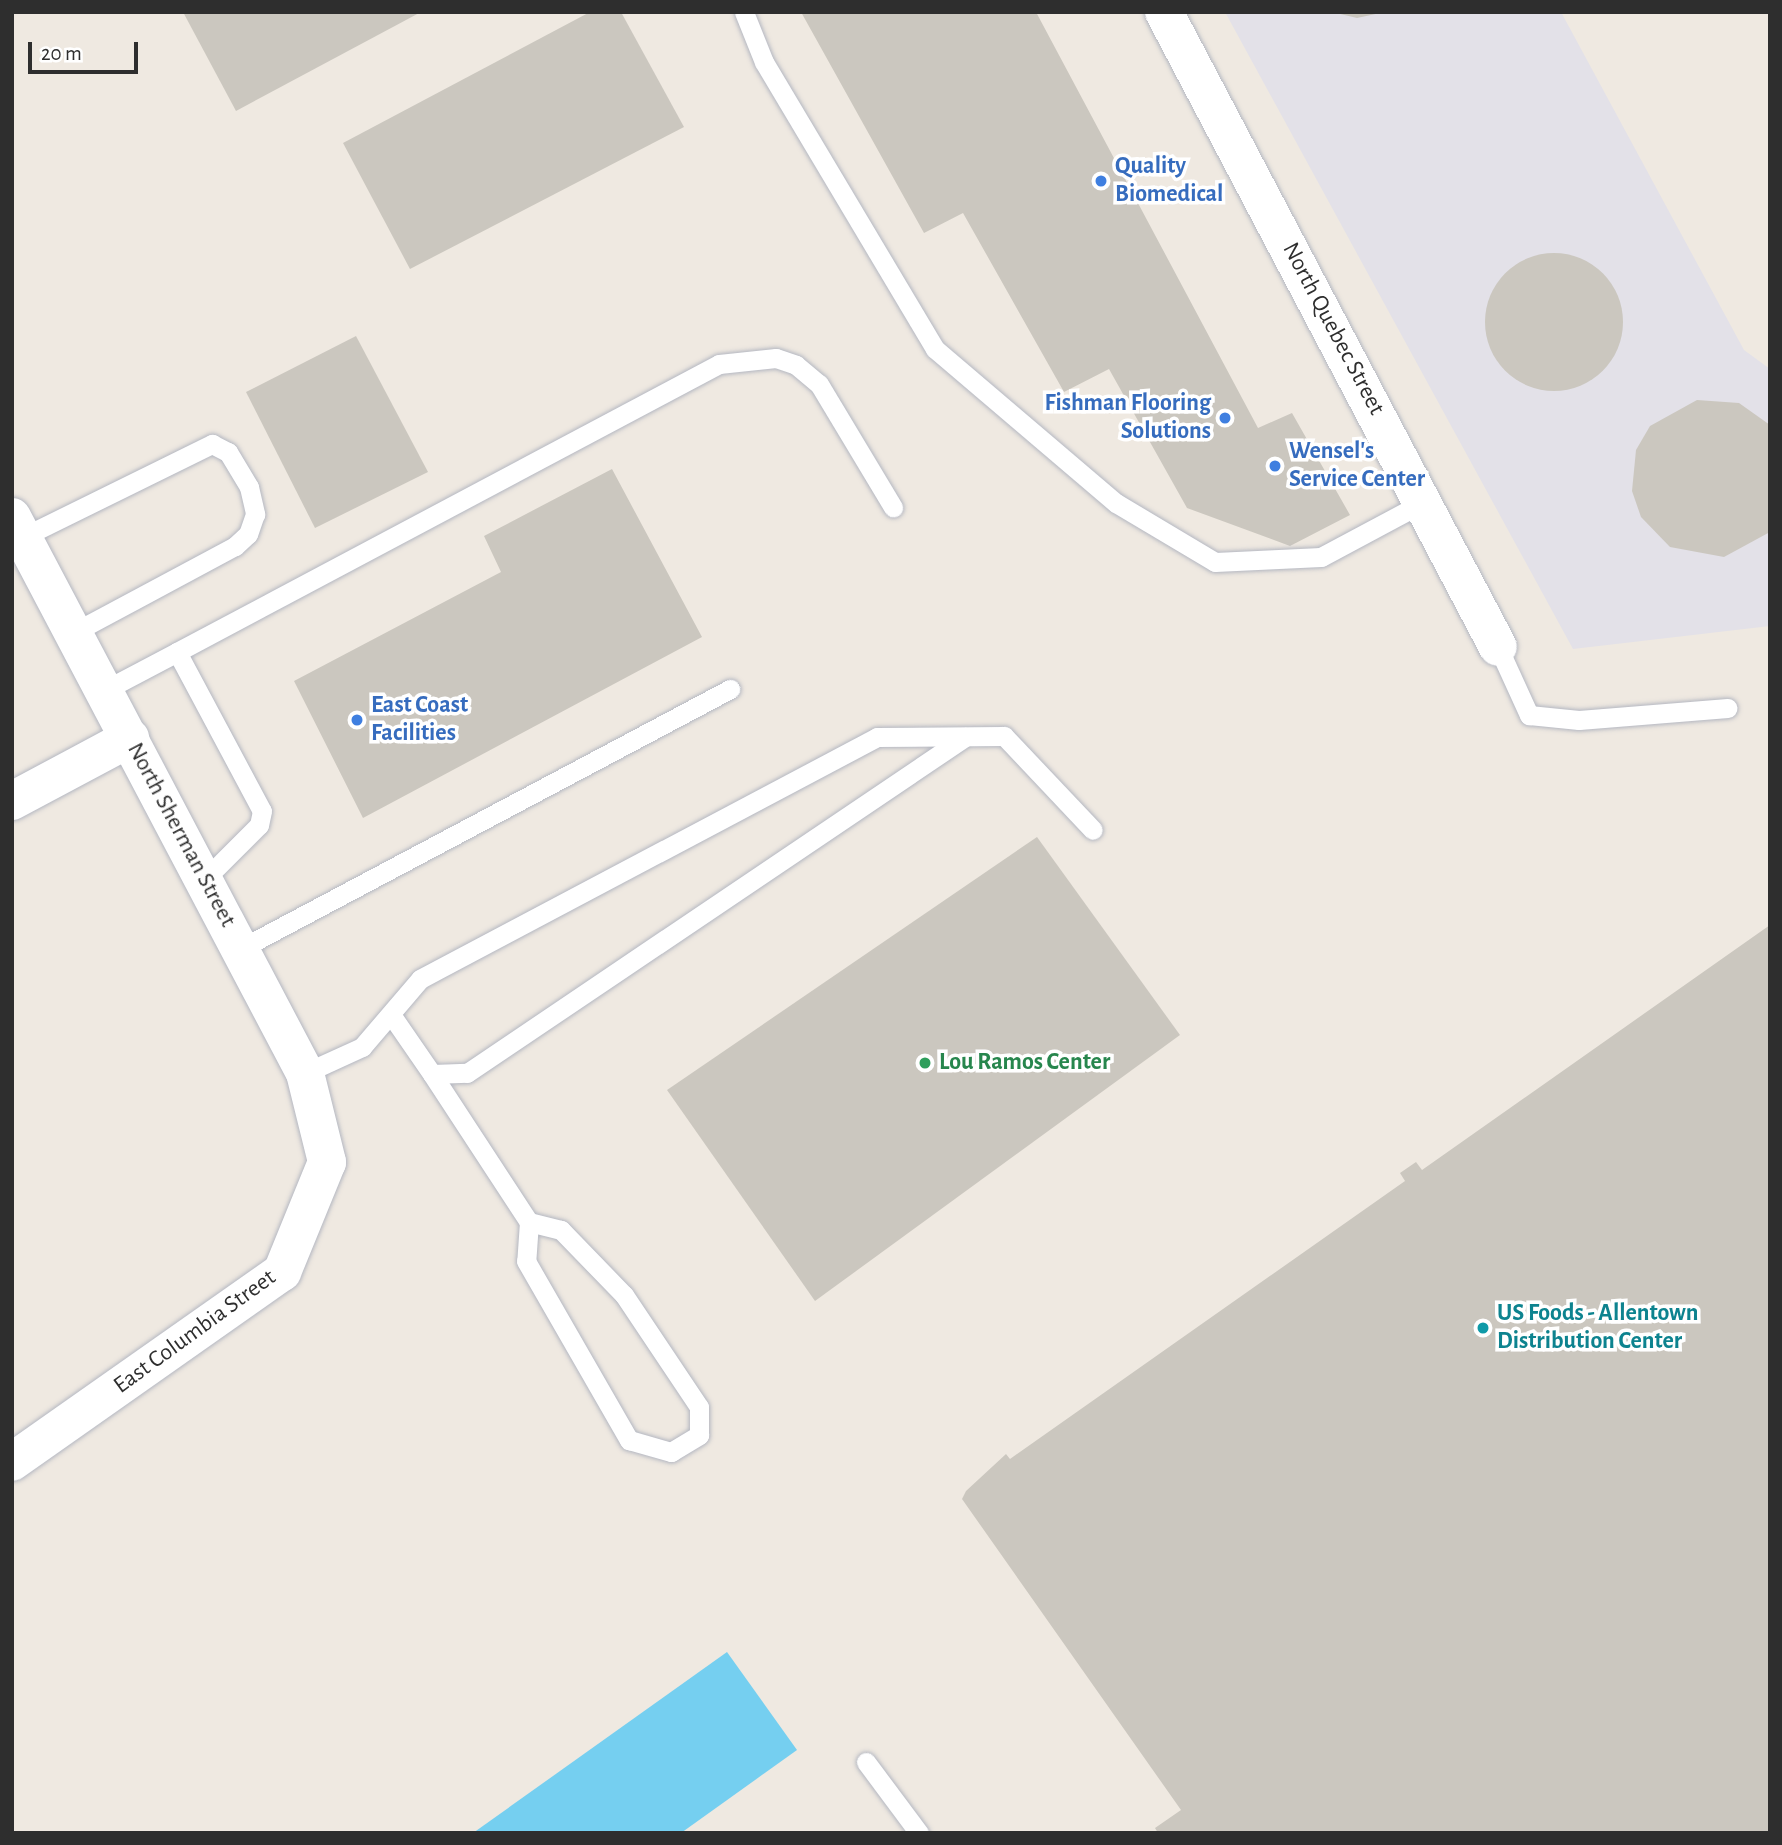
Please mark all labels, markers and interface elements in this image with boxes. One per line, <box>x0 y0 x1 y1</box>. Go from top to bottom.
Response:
scale bar <box>32 28 142 72</box>
text: 20 m <box>41 43 82 64</box>
place label: Quality Biomedical <box>1115 153 1223 209</box>
marker: Quality Biomedical <box>1093 173 1109 189</box>
street label: North Quebec Street <box>1275 238 1391 420</box>
place label: Fishman Flooring Solutions <box>1044 390 1211 446</box>
marker: Fishman Flooring Solutions <box>1217 410 1233 426</box>
place label: Wensel's Service Center <box>1289 438 1425 494</box>
marker: Wensel's Service Center <box>1267 458 1283 474</box>
place label: East Coast Facilities <box>371 692 468 748</box>
marker: East Coast Facilities <box>349 712 365 728</box>
street label: North Sherman Street <box>120 738 242 932</box>
place label: Lou Ramos Center <box>939 1049 1110 1077</box>
marker: Lou Ramos Center <box>917 1055 933 1071</box>
street label: East Columbia Street <box>108 1264 282 1400</box>
place label: US Foods - Allentown Distribution Center <box>1497 1300 1699 1356</box>
marker: US Foods - Allentown Distribution Center <box>1475 1320 1491 1336</box>

